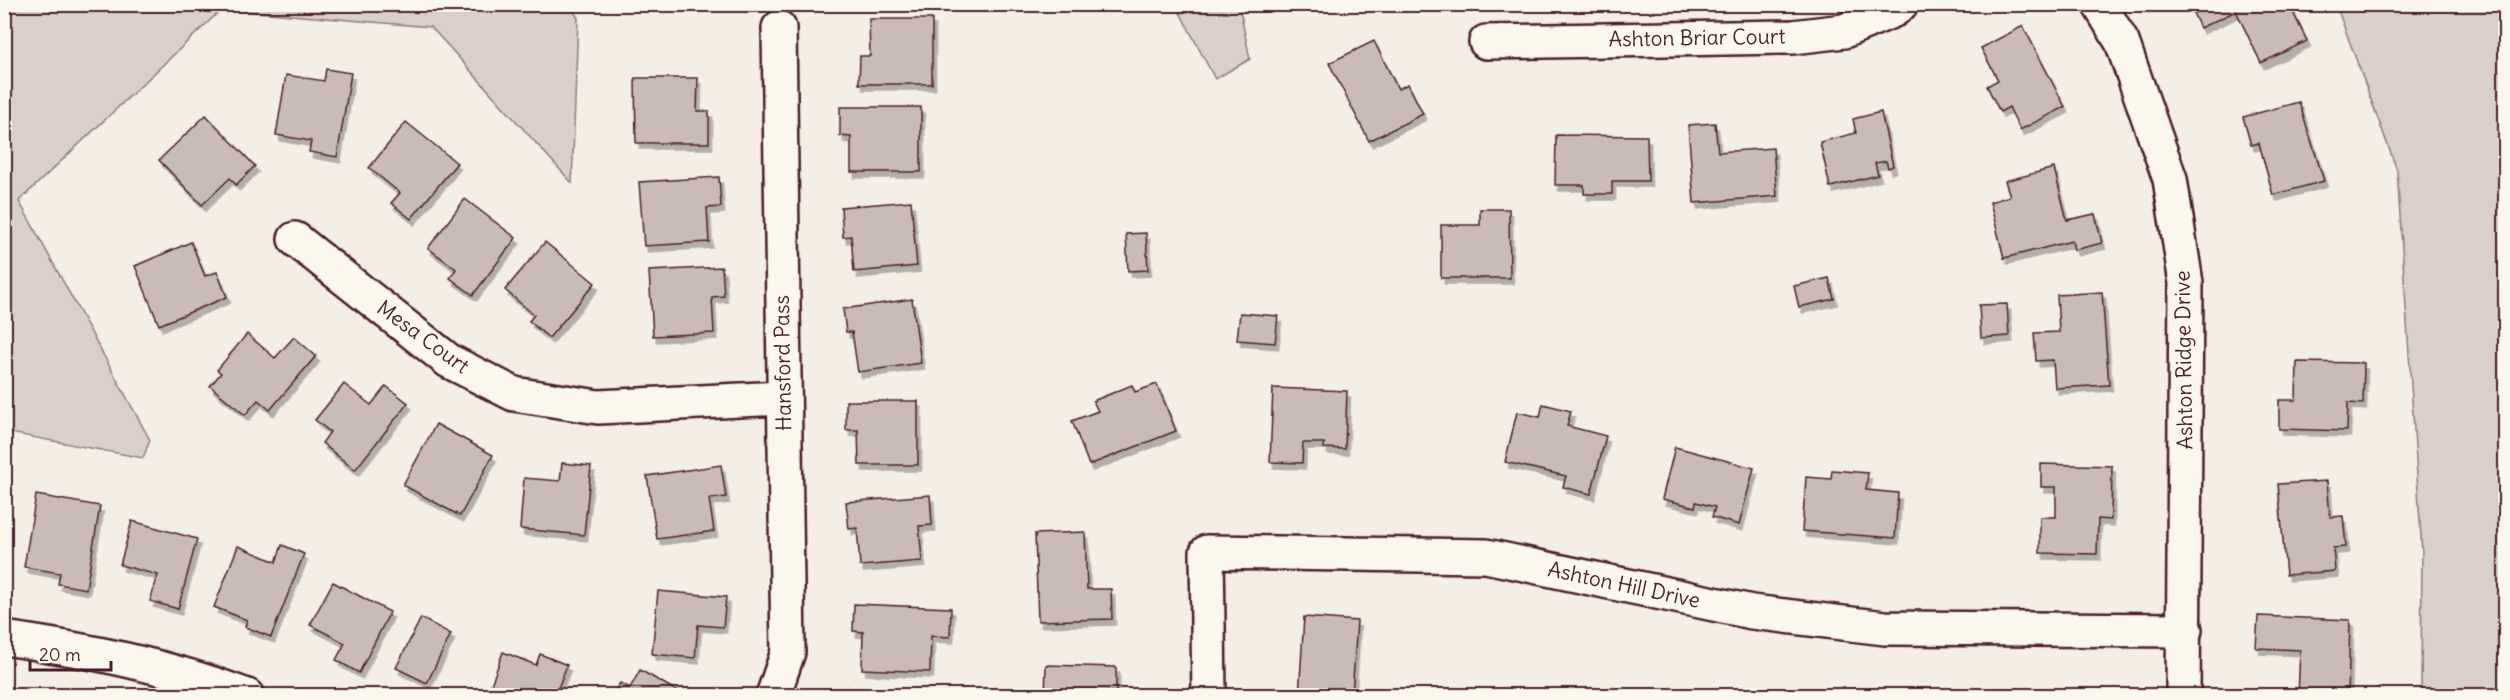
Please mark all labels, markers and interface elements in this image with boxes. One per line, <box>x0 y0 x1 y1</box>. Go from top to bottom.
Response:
street label: Ashton Briar Court <box>1608 22 1786 53</box>
street label: Ashton Ridge Drive <box>2168 270 2199 450</box>
street label: Mesa Court <box>372 294 475 379</box>
street label: Hansford Pass <box>768 295 797 431</box>
street label: Ashton Hill Drive <box>1546 555 1703 614</box>
scale bar <box>30 634 111 672</box>
text: 20 m <box>39 643 81 666</box>

